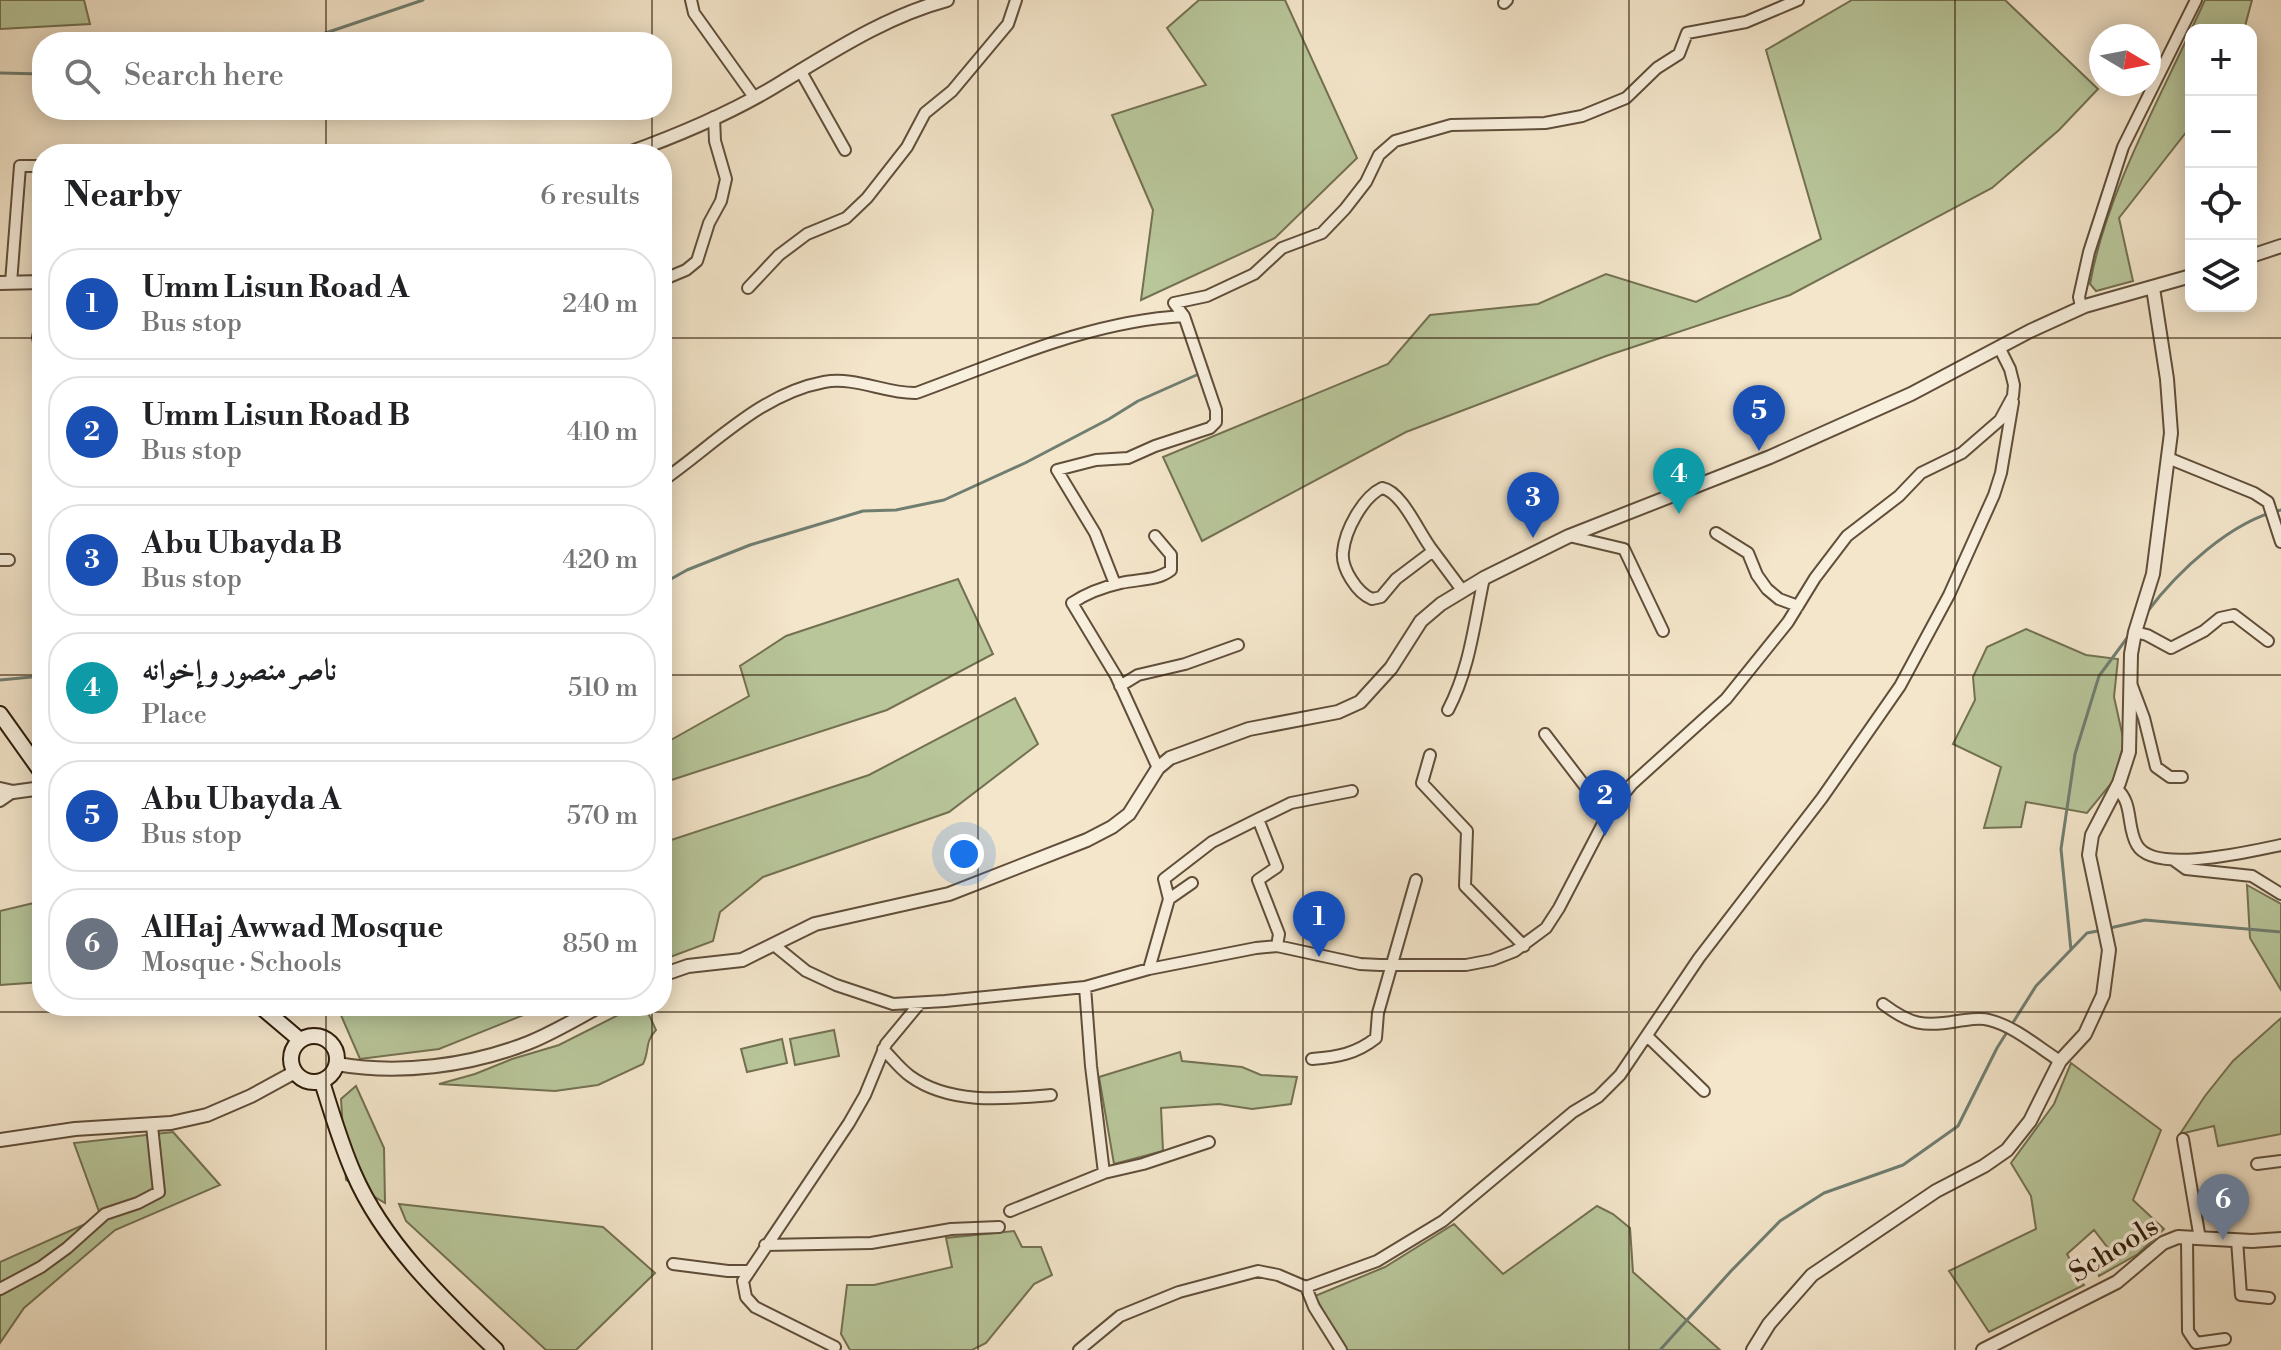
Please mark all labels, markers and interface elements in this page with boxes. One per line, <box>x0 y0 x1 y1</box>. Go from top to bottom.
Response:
north arrow <box>2089 24 2161 96</box>
map controls <box>2185 24 2257 312</box>
button: + <box>2185 24 2257 96</box>
search box <box>32 32 672 120</box>
icon: search <box>60 54 104 98</box>
text: Search here <box>124 57 284 95</box>
button: − <box>2185 96 2257 168</box>
button: locate <box>2185 168 2257 240</box>
text: Nearby <box>64 175 182 217</box>
text: 6 results <box>540 180 640 212</box>
button: layers <box>2185 240 2257 312</box>
text: Umm Lisun Road A <box>142 269 409 307</box>
text: 1 <box>86 288 98 320</box>
text: 240 m <box>562 288 638 320</box>
text: Bus stop <box>142 307 242 339</box>
pin: 5 <box>1733 385 1785 451</box>
text: Umm Lisun Road B <box>142 397 410 435</box>
text: 2 <box>84 416 100 448</box>
text: 410 m <box>567 416 638 448</box>
text: Bus stop <box>142 435 242 467</box>
pin: 4 <box>1653 448 1705 514</box>
pin: 3 <box>1507 472 1559 538</box>
text: Abu Ubayda B <box>142 525 342 563</box>
text: 3 <box>84 544 100 576</box>
text: 420 m <box>562 544 638 576</box>
text: Bus stop <box>142 563 242 595</box>
text: ناصر منصور و إخوانه <box>142 652 337 690</box>
text: 4 <box>83 672 101 704</box>
text: 510 m <box>568 672 638 704</box>
text: Place <box>142 699 207 731</box>
pin: 2 <box>1579 770 1631 836</box>
text: Abu Ubayda A <box>142 781 341 819</box>
text: 5 <box>84 800 100 832</box>
text: 570 m <box>567 800 638 832</box>
text: Bus stop <box>142 819 242 851</box>
your location <box>944 834 984 874</box>
pin: 1 <box>1293 891 1345 957</box>
text: AlHaj Awwad Mosque <box>142 909 443 947</box>
text: 6 <box>84 928 100 960</box>
text: 850 m <box>562 928 638 960</box>
text: Mosque · Schools <box>142 947 342 979</box>
pin: 6 <box>2197 1174 2249 1240</box>
street label: Schools <box>2063 1209 2165 1291</box>

